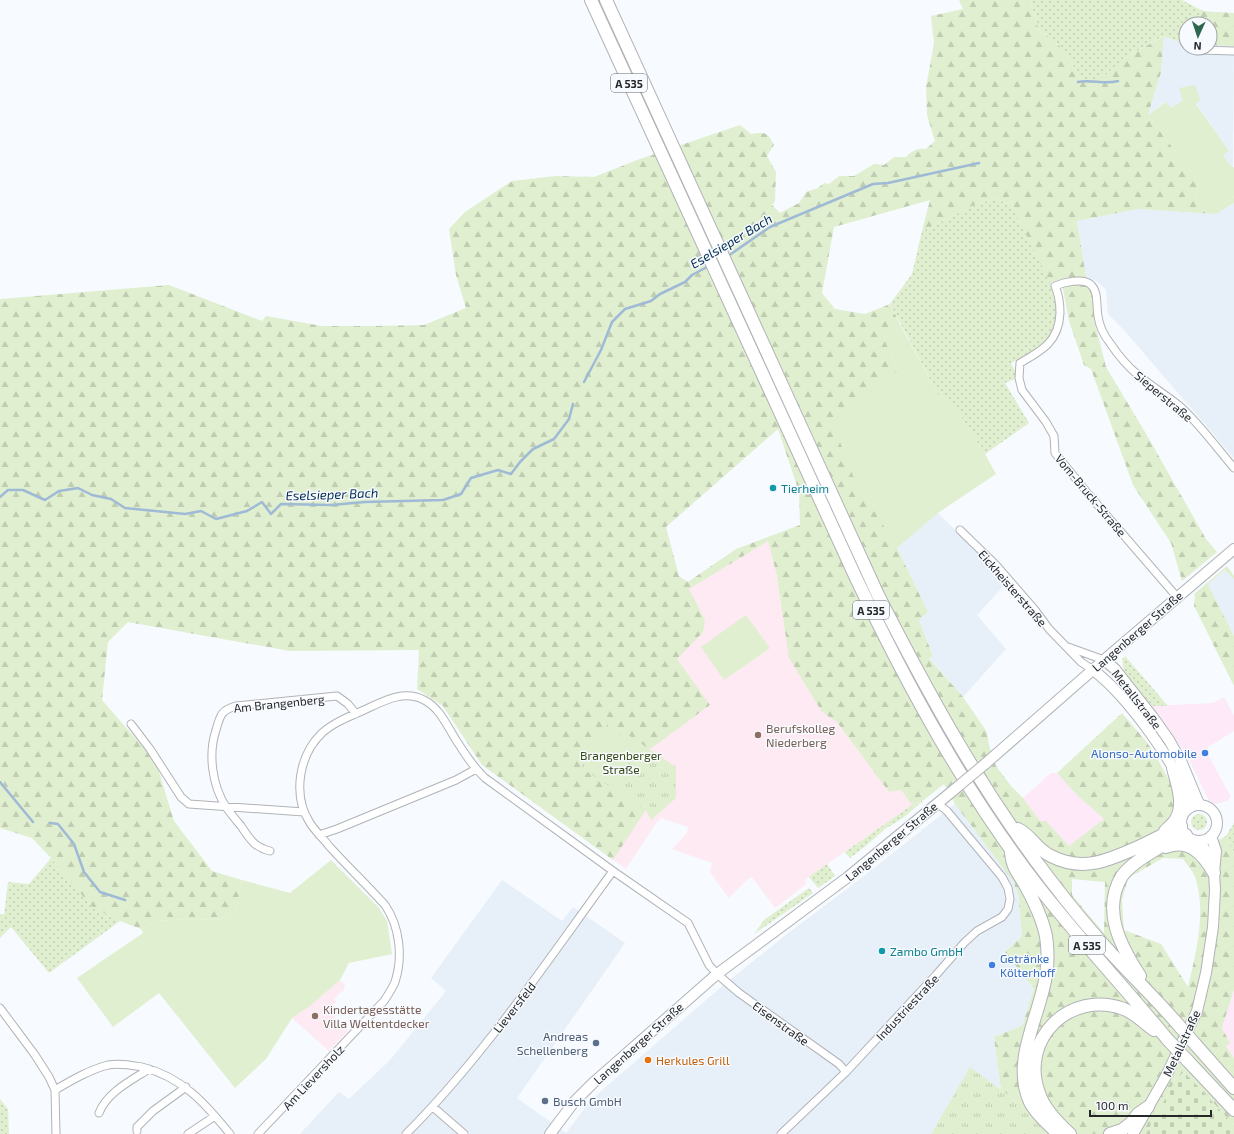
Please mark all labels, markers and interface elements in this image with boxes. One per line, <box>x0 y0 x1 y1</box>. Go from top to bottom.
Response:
north arrow <box>1178 16 1218 56</box>
text: N <box>1193 40 1202 53</box>
road number: A 535 <box>611 74 647 92</box>
water label: Eselsieper Bach <box>687 210 775 272</box>
street label: Sieperstraße <box>1132 368 1196 424</box>
street label: Vom-Bruck-Straße <box>1053 451 1129 539</box>
place label: Tierheim <box>781 481 829 495</box>
marker: Tierheim <box>768 483 778 493</box>
water label: Eselsieper Bach <box>285 484 379 504</box>
street label: Eickheisterstraße <box>976 547 1050 629</box>
street label: Langenberger Straße <box>1089 588 1185 674</box>
road number: A 535 <box>853 601 889 619</box>
street label: Metallstraße <box>1109 666 1165 732</box>
street label: Am Brangenberg <box>233 691 325 715</box>
place label: Berufskolleg Niederberg <box>766 721 836 749</box>
marker: Berufskolleg Niederberg <box>753 730 763 740</box>
place label: Alonso-Automobile <box>1091 746 1197 760</box>
park label: Brangenberger Straße <box>580 748 662 776</box>
marker: Alonso-Automobile <box>1200 748 1210 758</box>
street label: Langenberger Straße <box>842 799 940 883</box>
road number: A 535 <box>1069 936 1105 954</box>
place label: Zambo GmbH <box>890 944 963 958</box>
marker: Zambo GmbH <box>877 946 887 956</box>
place label: Getränke Költerhoff <box>1000 951 1056 979</box>
marker: Getränke Költerhoff <box>987 960 997 970</box>
street label: Industriestraße <box>873 971 941 1043</box>
street label: Lieversfeld <box>490 979 538 1035</box>
street label: Eisenstraße <box>750 998 812 1048</box>
street label: Langenberger Straße <box>590 999 686 1087</box>
place label: Kindertagesstätte Villa Weltentdecker <box>323 1002 430 1030</box>
street label: Metallstraße <box>1159 1007 1203 1079</box>
marker: Kindertagesstätte Villa Weltentdecker <box>310 1011 320 1021</box>
place label: Andreas Schellenberg <box>517 1029 588 1057</box>
marker: Andreas Schellenberg <box>591 1038 601 1048</box>
street label: Am Lieversholz <box>279 1042 347 1112</box>
place label: Herkules Grill <box>656 1053 730 1067</box>
marker: Herkules Grill <box>643 1055 653 1065</box>
scale bar <box>1090 1092 1211 1118</box>
place label: Busch GmbH <box>553 1094 622 1108</box>
marker: Busch GmbH <box>540 1096 550 1106</box>
text: 100 m <box>1096 1098 1128 1112</box>

